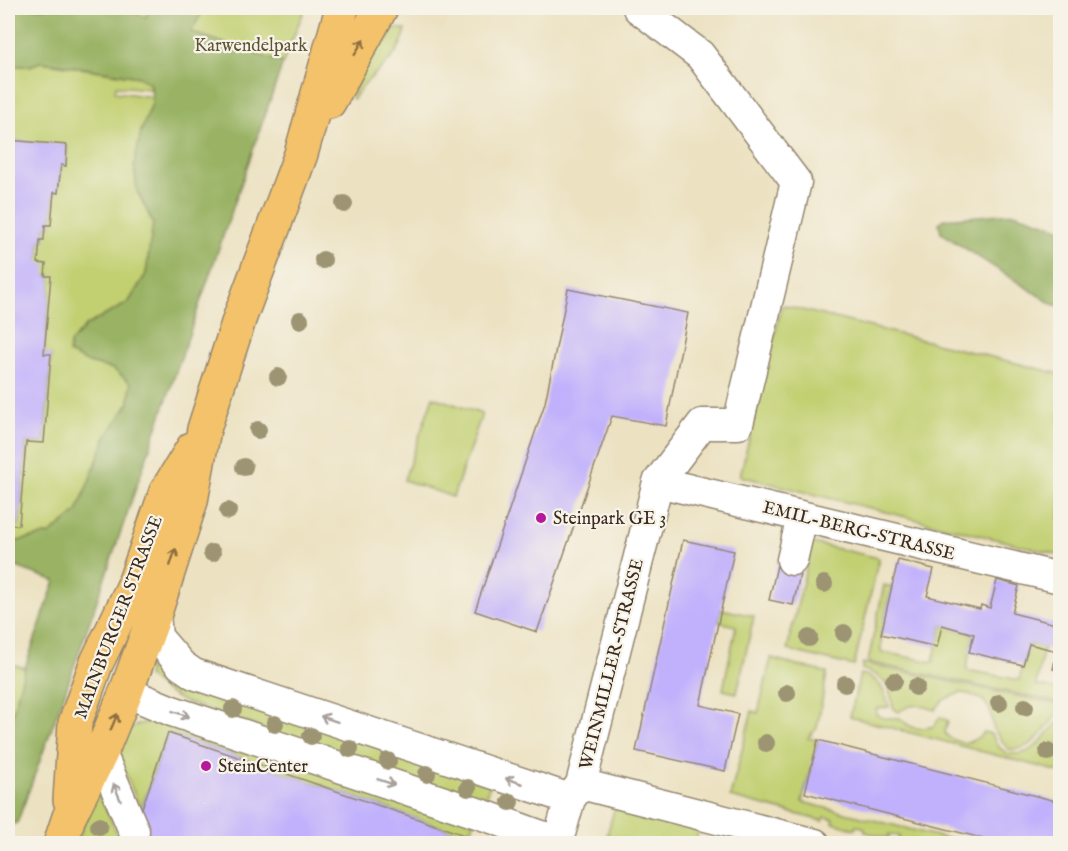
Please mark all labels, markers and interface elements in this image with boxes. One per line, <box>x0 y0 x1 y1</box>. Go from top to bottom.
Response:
park label: Karwendelpark <box>194 35 308 58</box>
one-way arrow <box>353 39 365 56</box>
street label: EMIL-BERG-STRASSE <box>760 496 957 567</box>
place label: Steinpark GE 3 <box>553 508 666 531</box>
marker: Steinpark GE 3 <box>534 511 548 525</box>
street label: MAINBURGER STRASSE <box>70 513 169 722</box>
one-way arrow <box>168 548 179 567</box>
street label: WEINMILLER-STRASSE <box>575 556 650 772</box>
one-way arrow <box>171 710 189 721</box>
one-way arrow <box>320 712 339 723</box>
one-way arrow <box>109 714 120 732</box>
place label: SteinCenter <box>218 756 308 779</box>
marker: SteinCenter <box>199 759 213 773</box>
one-way arrow <box>505 774 524 785</box>
one-way arrow <box>376 778 394 789</box>
one-way arrow <box>111 783 122 802</box>

